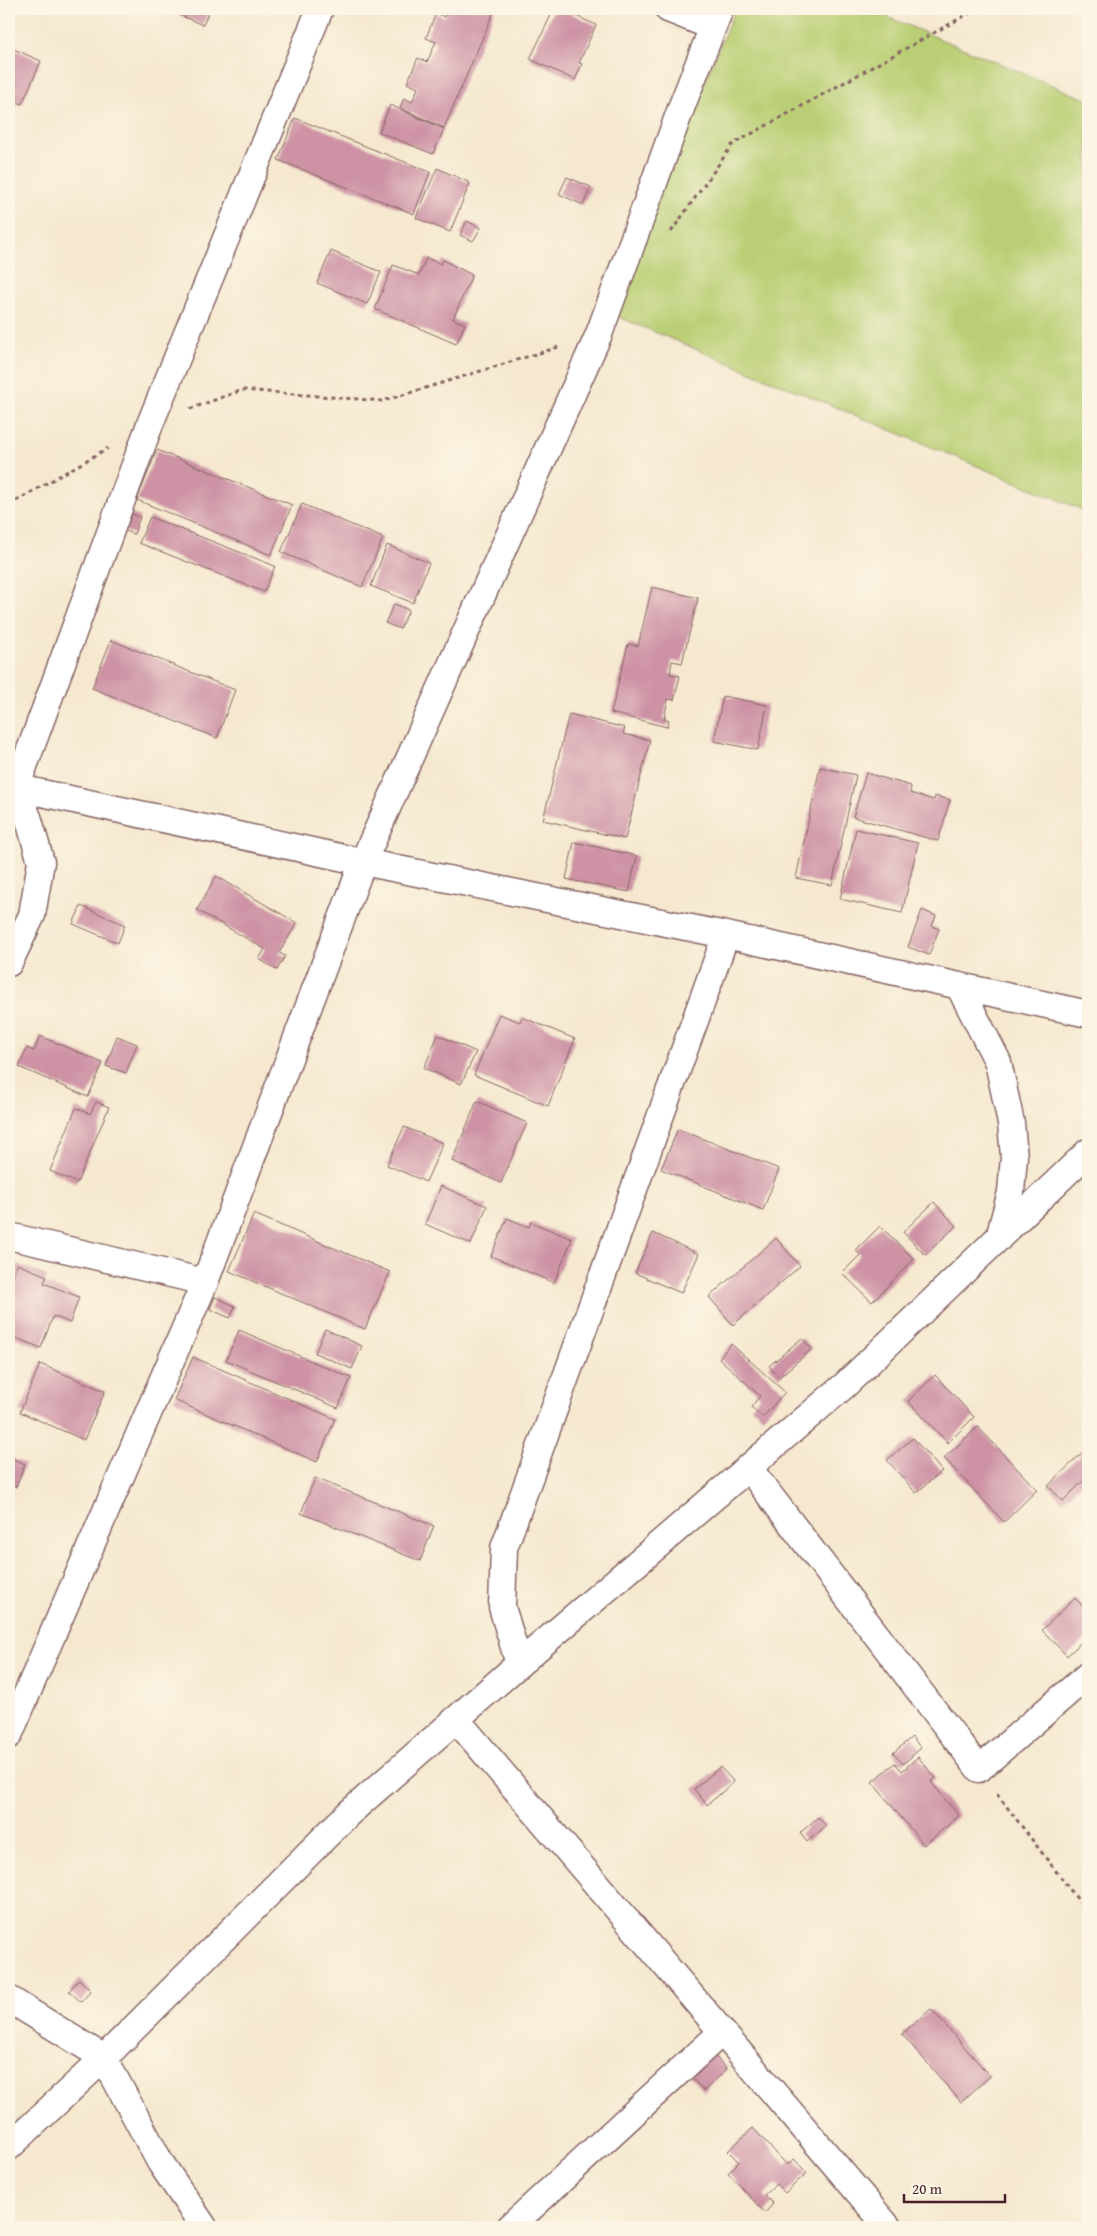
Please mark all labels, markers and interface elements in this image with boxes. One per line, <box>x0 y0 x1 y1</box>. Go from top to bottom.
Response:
scale bar <box>904 2171 1006 2203</box>
text: 20 m <box>912 2178 943 2199</box>

